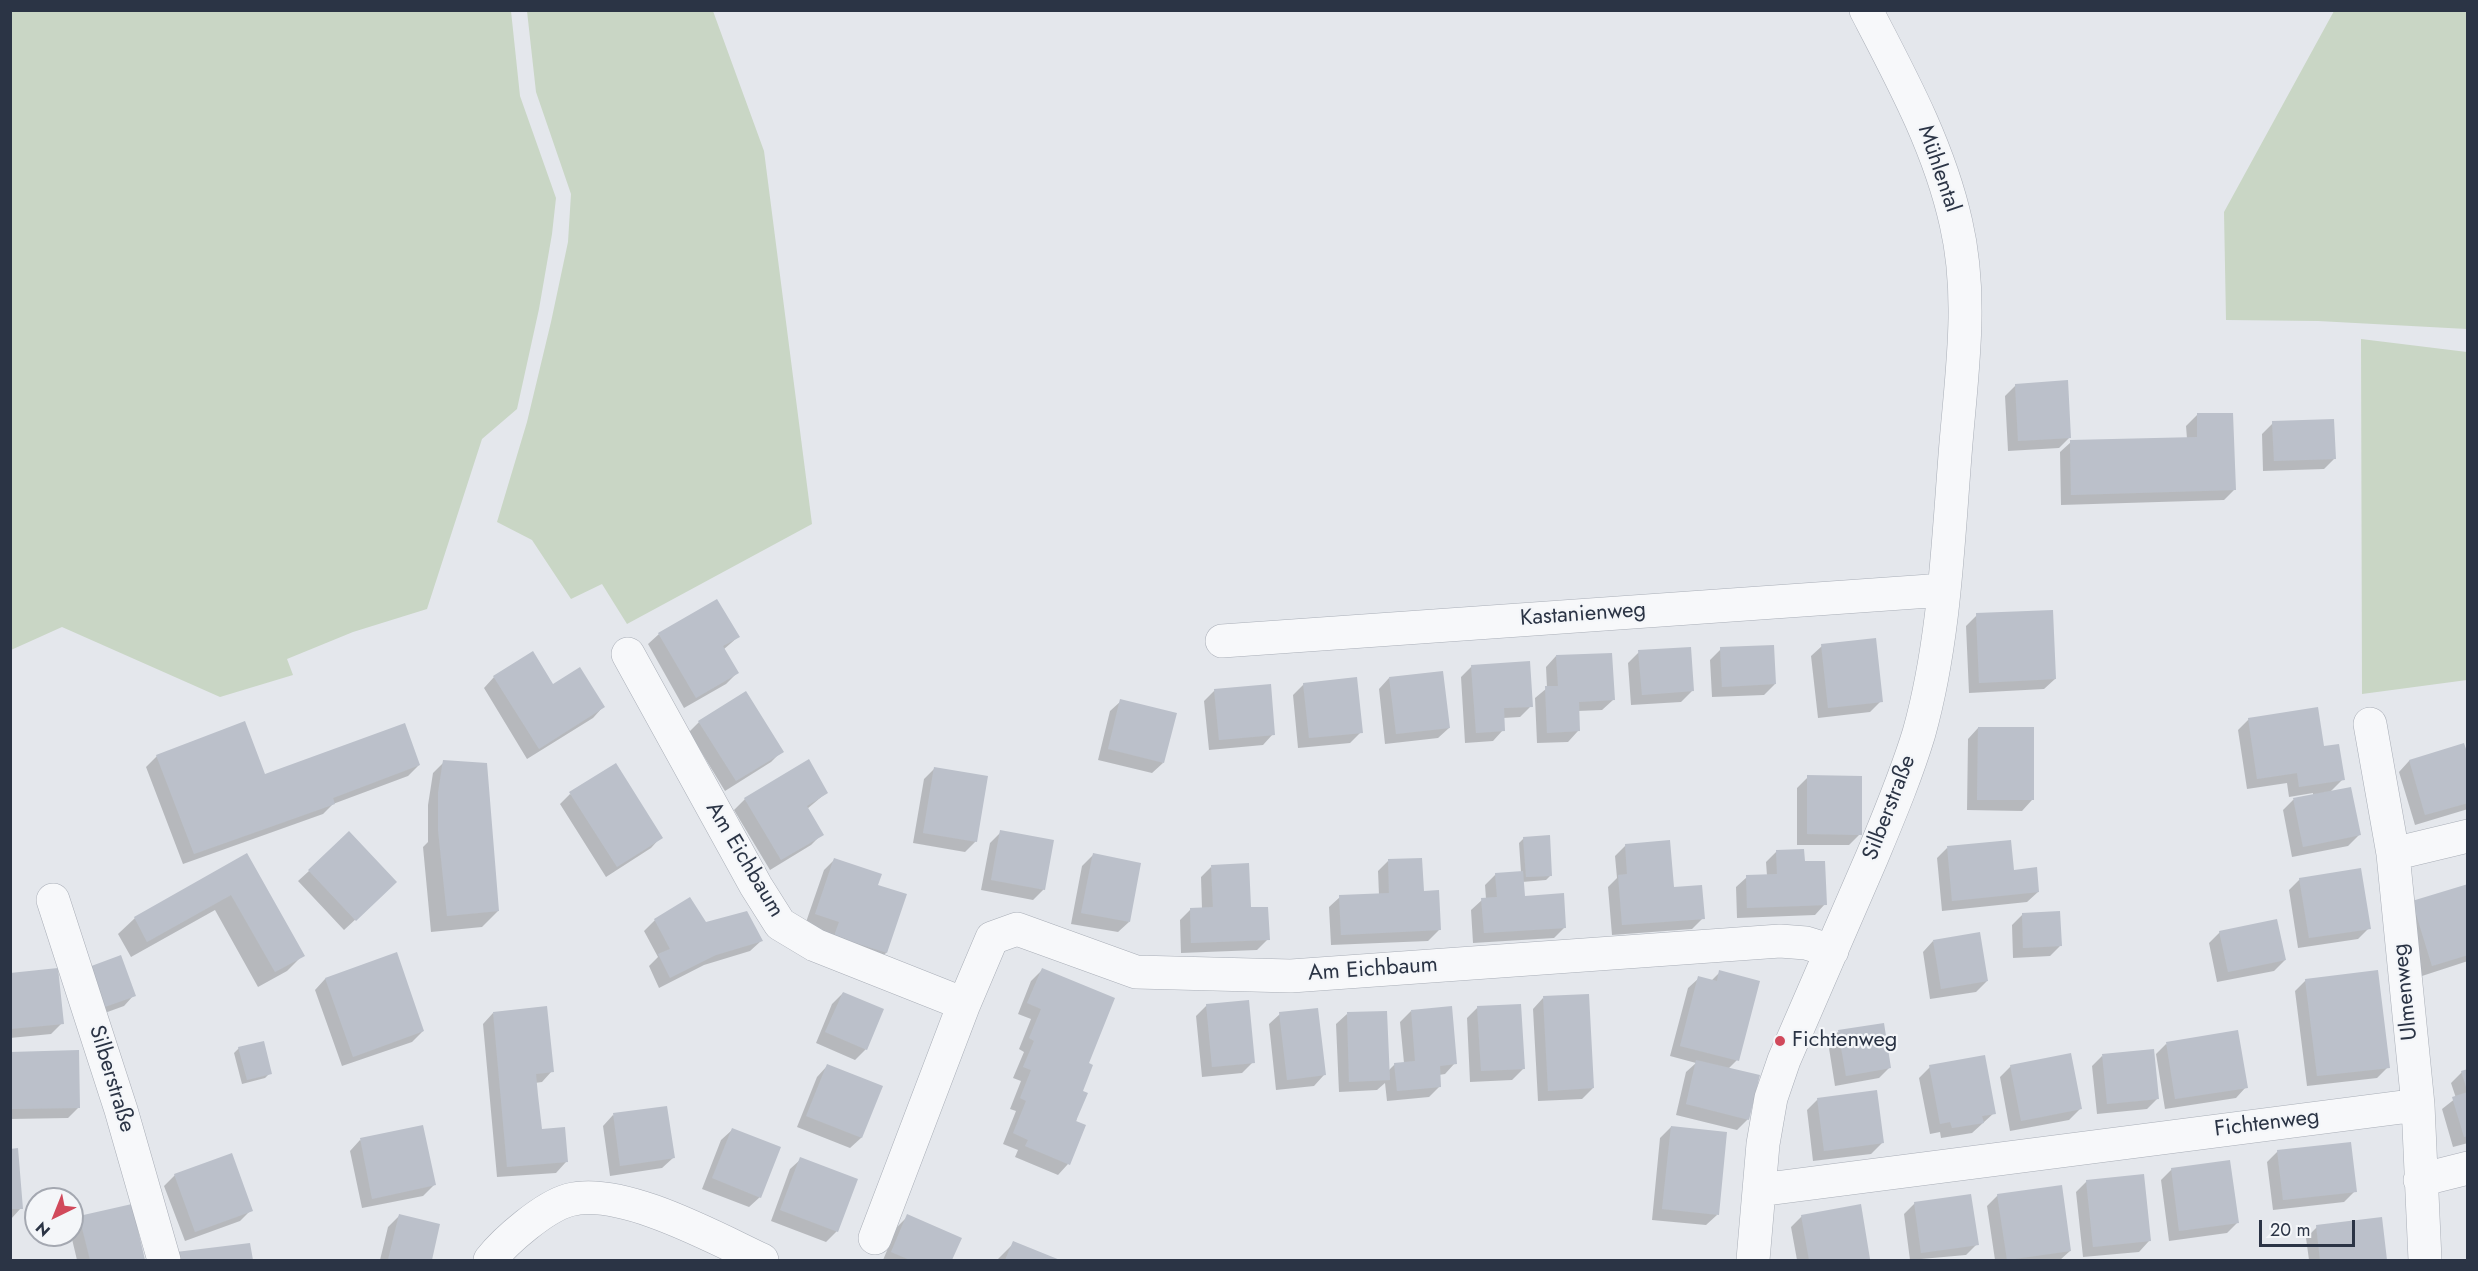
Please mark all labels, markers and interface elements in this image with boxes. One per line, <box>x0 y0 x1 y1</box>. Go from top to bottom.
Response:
street label: Mühlental <box>1911 122 1965 216</box>
street label: Kastanienweg <box>1519 597 1647 633</box>
street label: Silberstraße <box>1858 752 1922 864</box>
street label: Am Eichbaum <box>699 797 789 923</box>
street label: Ulmenweg <box>2388 942 2424 1042</box>
street label: Am Eichbaum <box>1307 952 1439 988</box>
street label: Silberstraße <box>82 1022 140 1136</box>
place label: Fichtenweg <box>1792 1028 1897 1054</box>
marker: Fichtenweg <box>1773 1034 1787 1048</box>
street label: Fichtenweg <box>2213 1104 2321 1144</box>
north arrow <box>24 1187 84 1247</box>
scale bar <box>2262 1208 2358 1246</box>
text: N <box>30 1216 55 1242</box>
text: 20 m <box>2270 1217 2310 1243</box>

